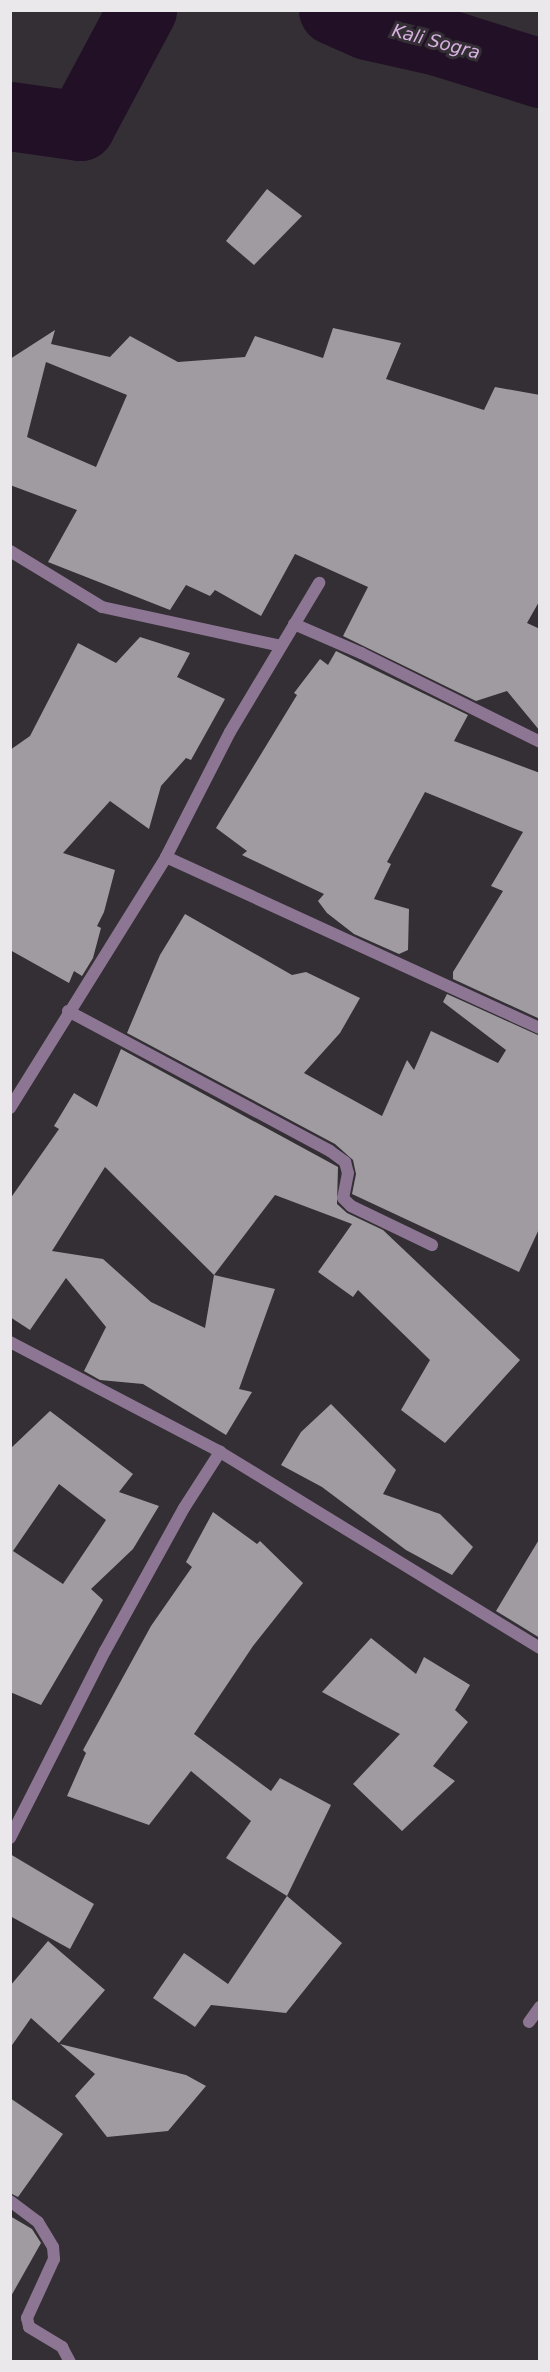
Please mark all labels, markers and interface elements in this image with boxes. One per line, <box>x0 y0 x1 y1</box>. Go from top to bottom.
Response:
water label: Kali Sogra <box>390 20 482 64</box>

